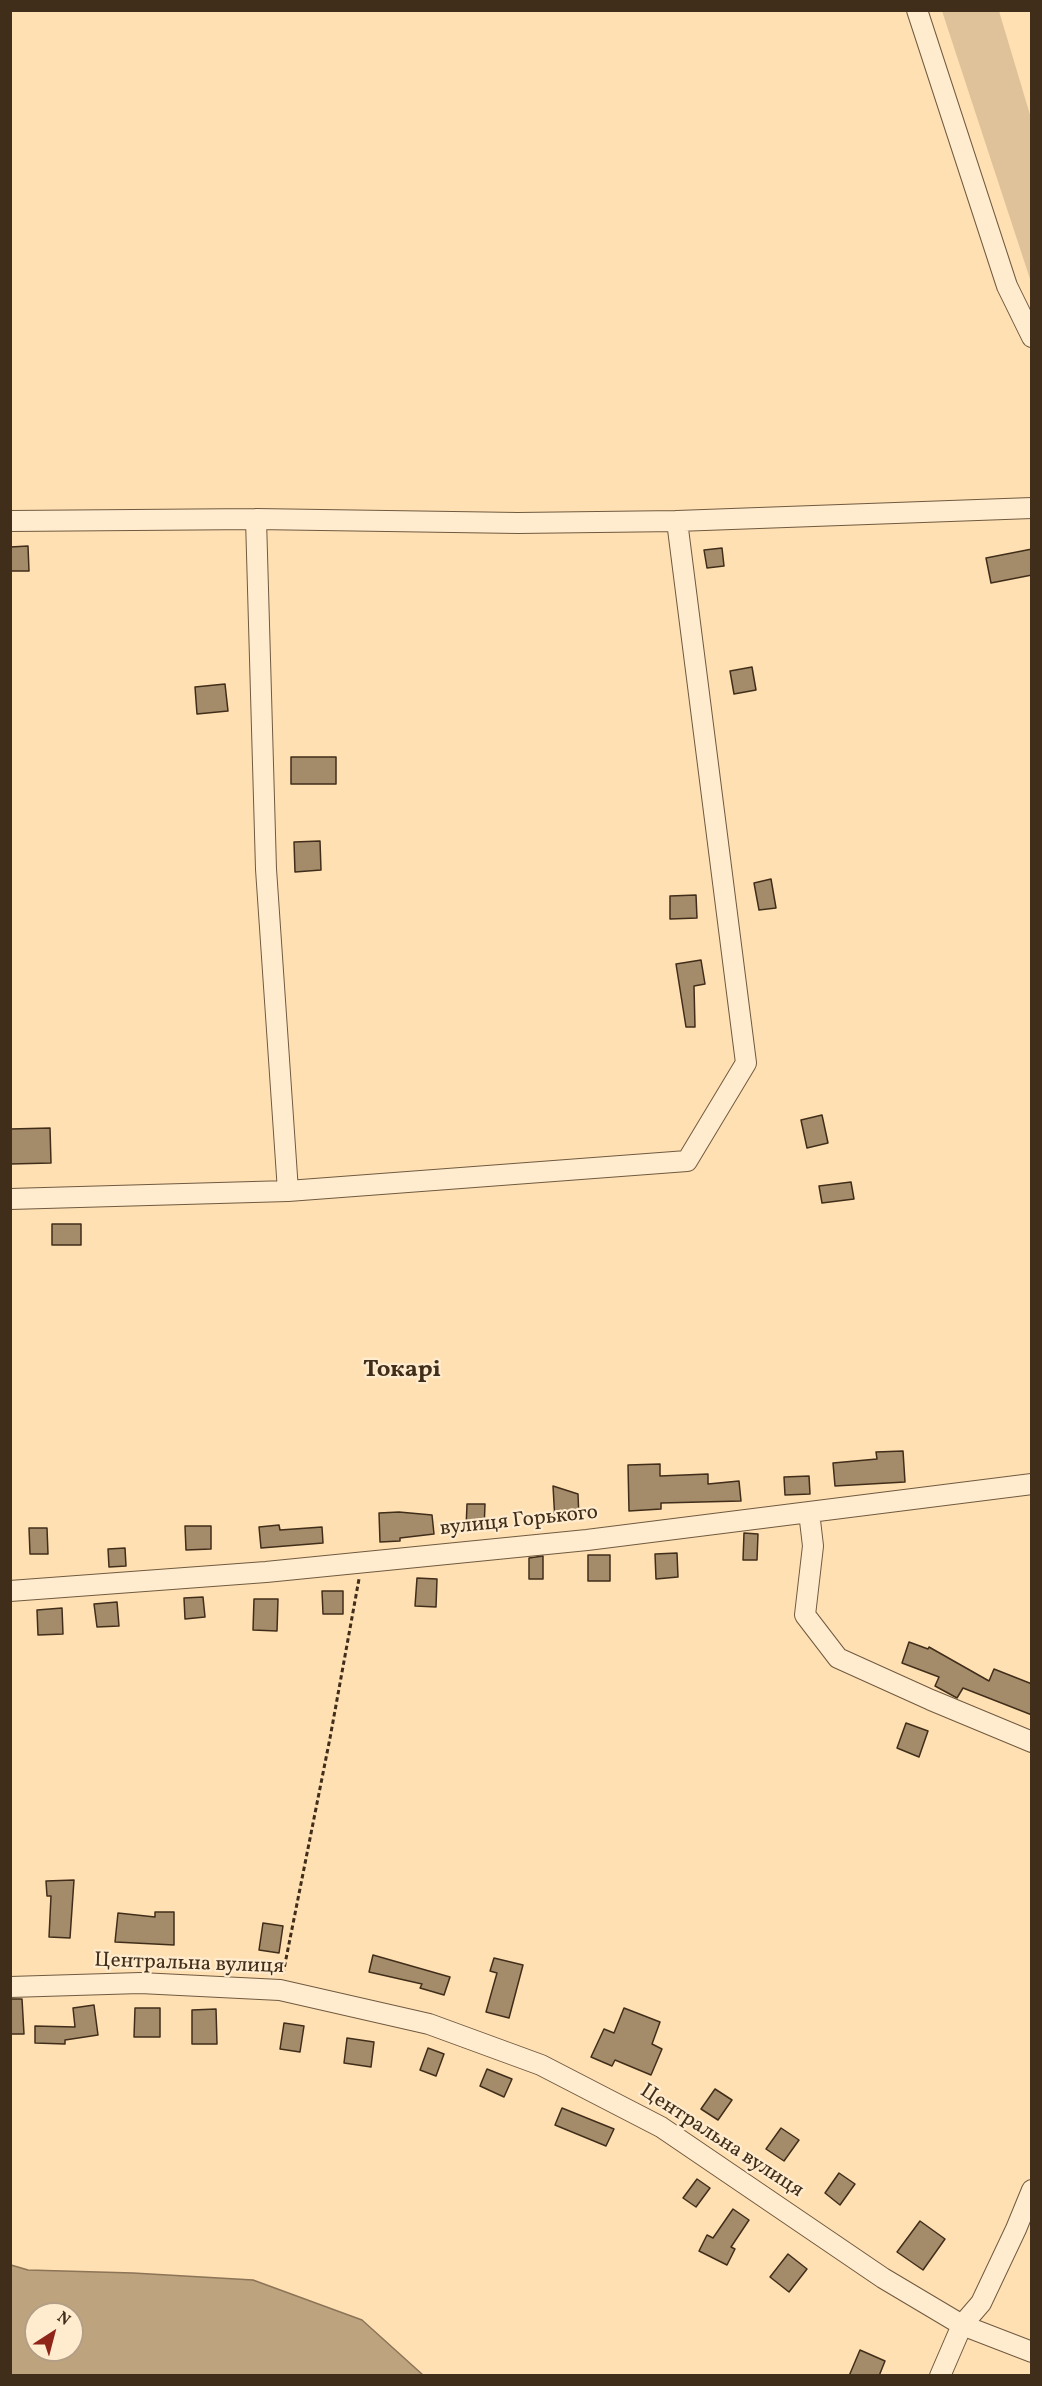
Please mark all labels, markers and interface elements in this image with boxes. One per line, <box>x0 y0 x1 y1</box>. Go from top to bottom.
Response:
district label: Токарі <box>363 1358 441 1386</box>
street label: вулиця Горького <box>439 1501 599 1543</box>
street label: Центральна вулиця <box>94 1949 284 1981</box>
street label: Центральна вулиця <box>634 2080 808 2204</box>
north arrow <box>24 2302 84 2362</box>
text: N <box>52 2307 75 2331</box>

